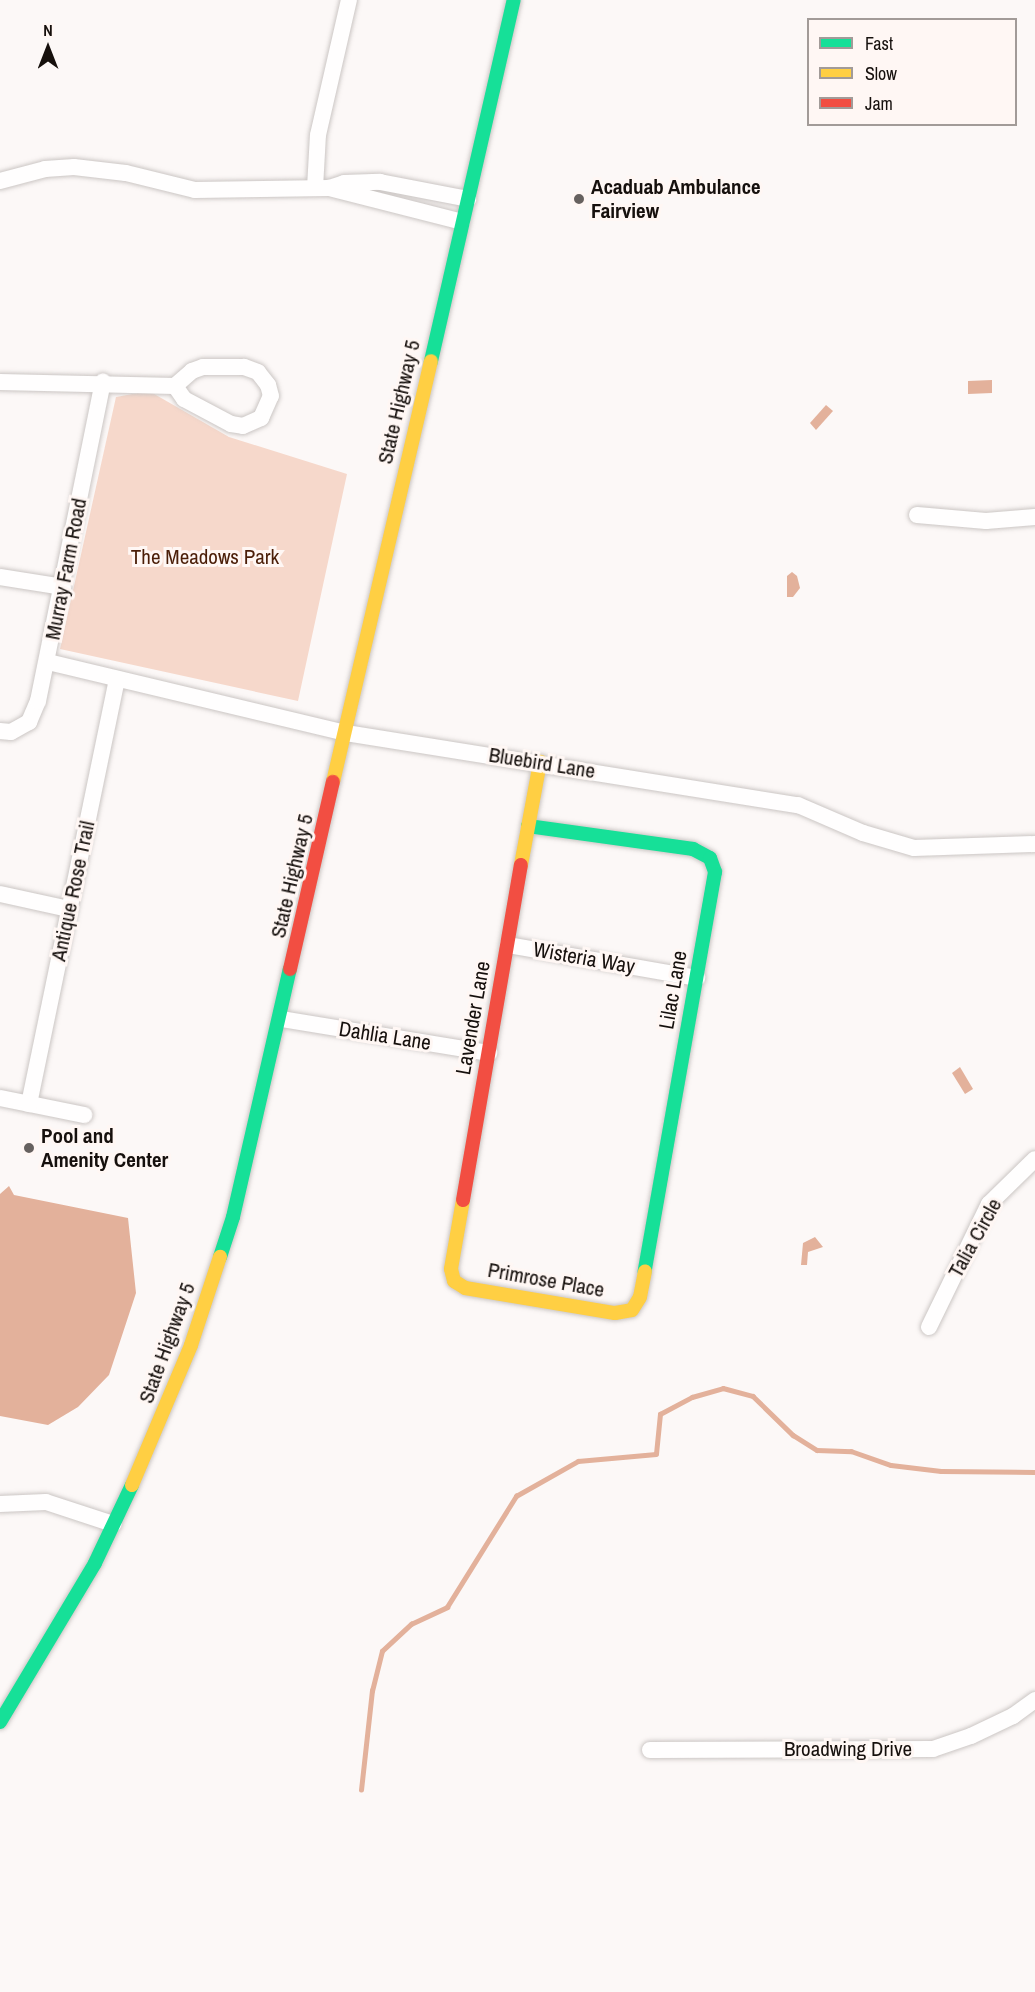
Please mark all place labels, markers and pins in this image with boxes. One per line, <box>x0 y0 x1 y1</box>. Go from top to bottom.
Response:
place label: Acaduab Ambulance Fairview <box>591 174 761 224</box>
marker: Acaduab Ambulance Fairview <box>572 192 586 206</box>
place label: Pool and Amenity Center <box>41 1123 168 1173</box>
marker: Pool and Amenity Center <box>22 1141 36 1155</box>

